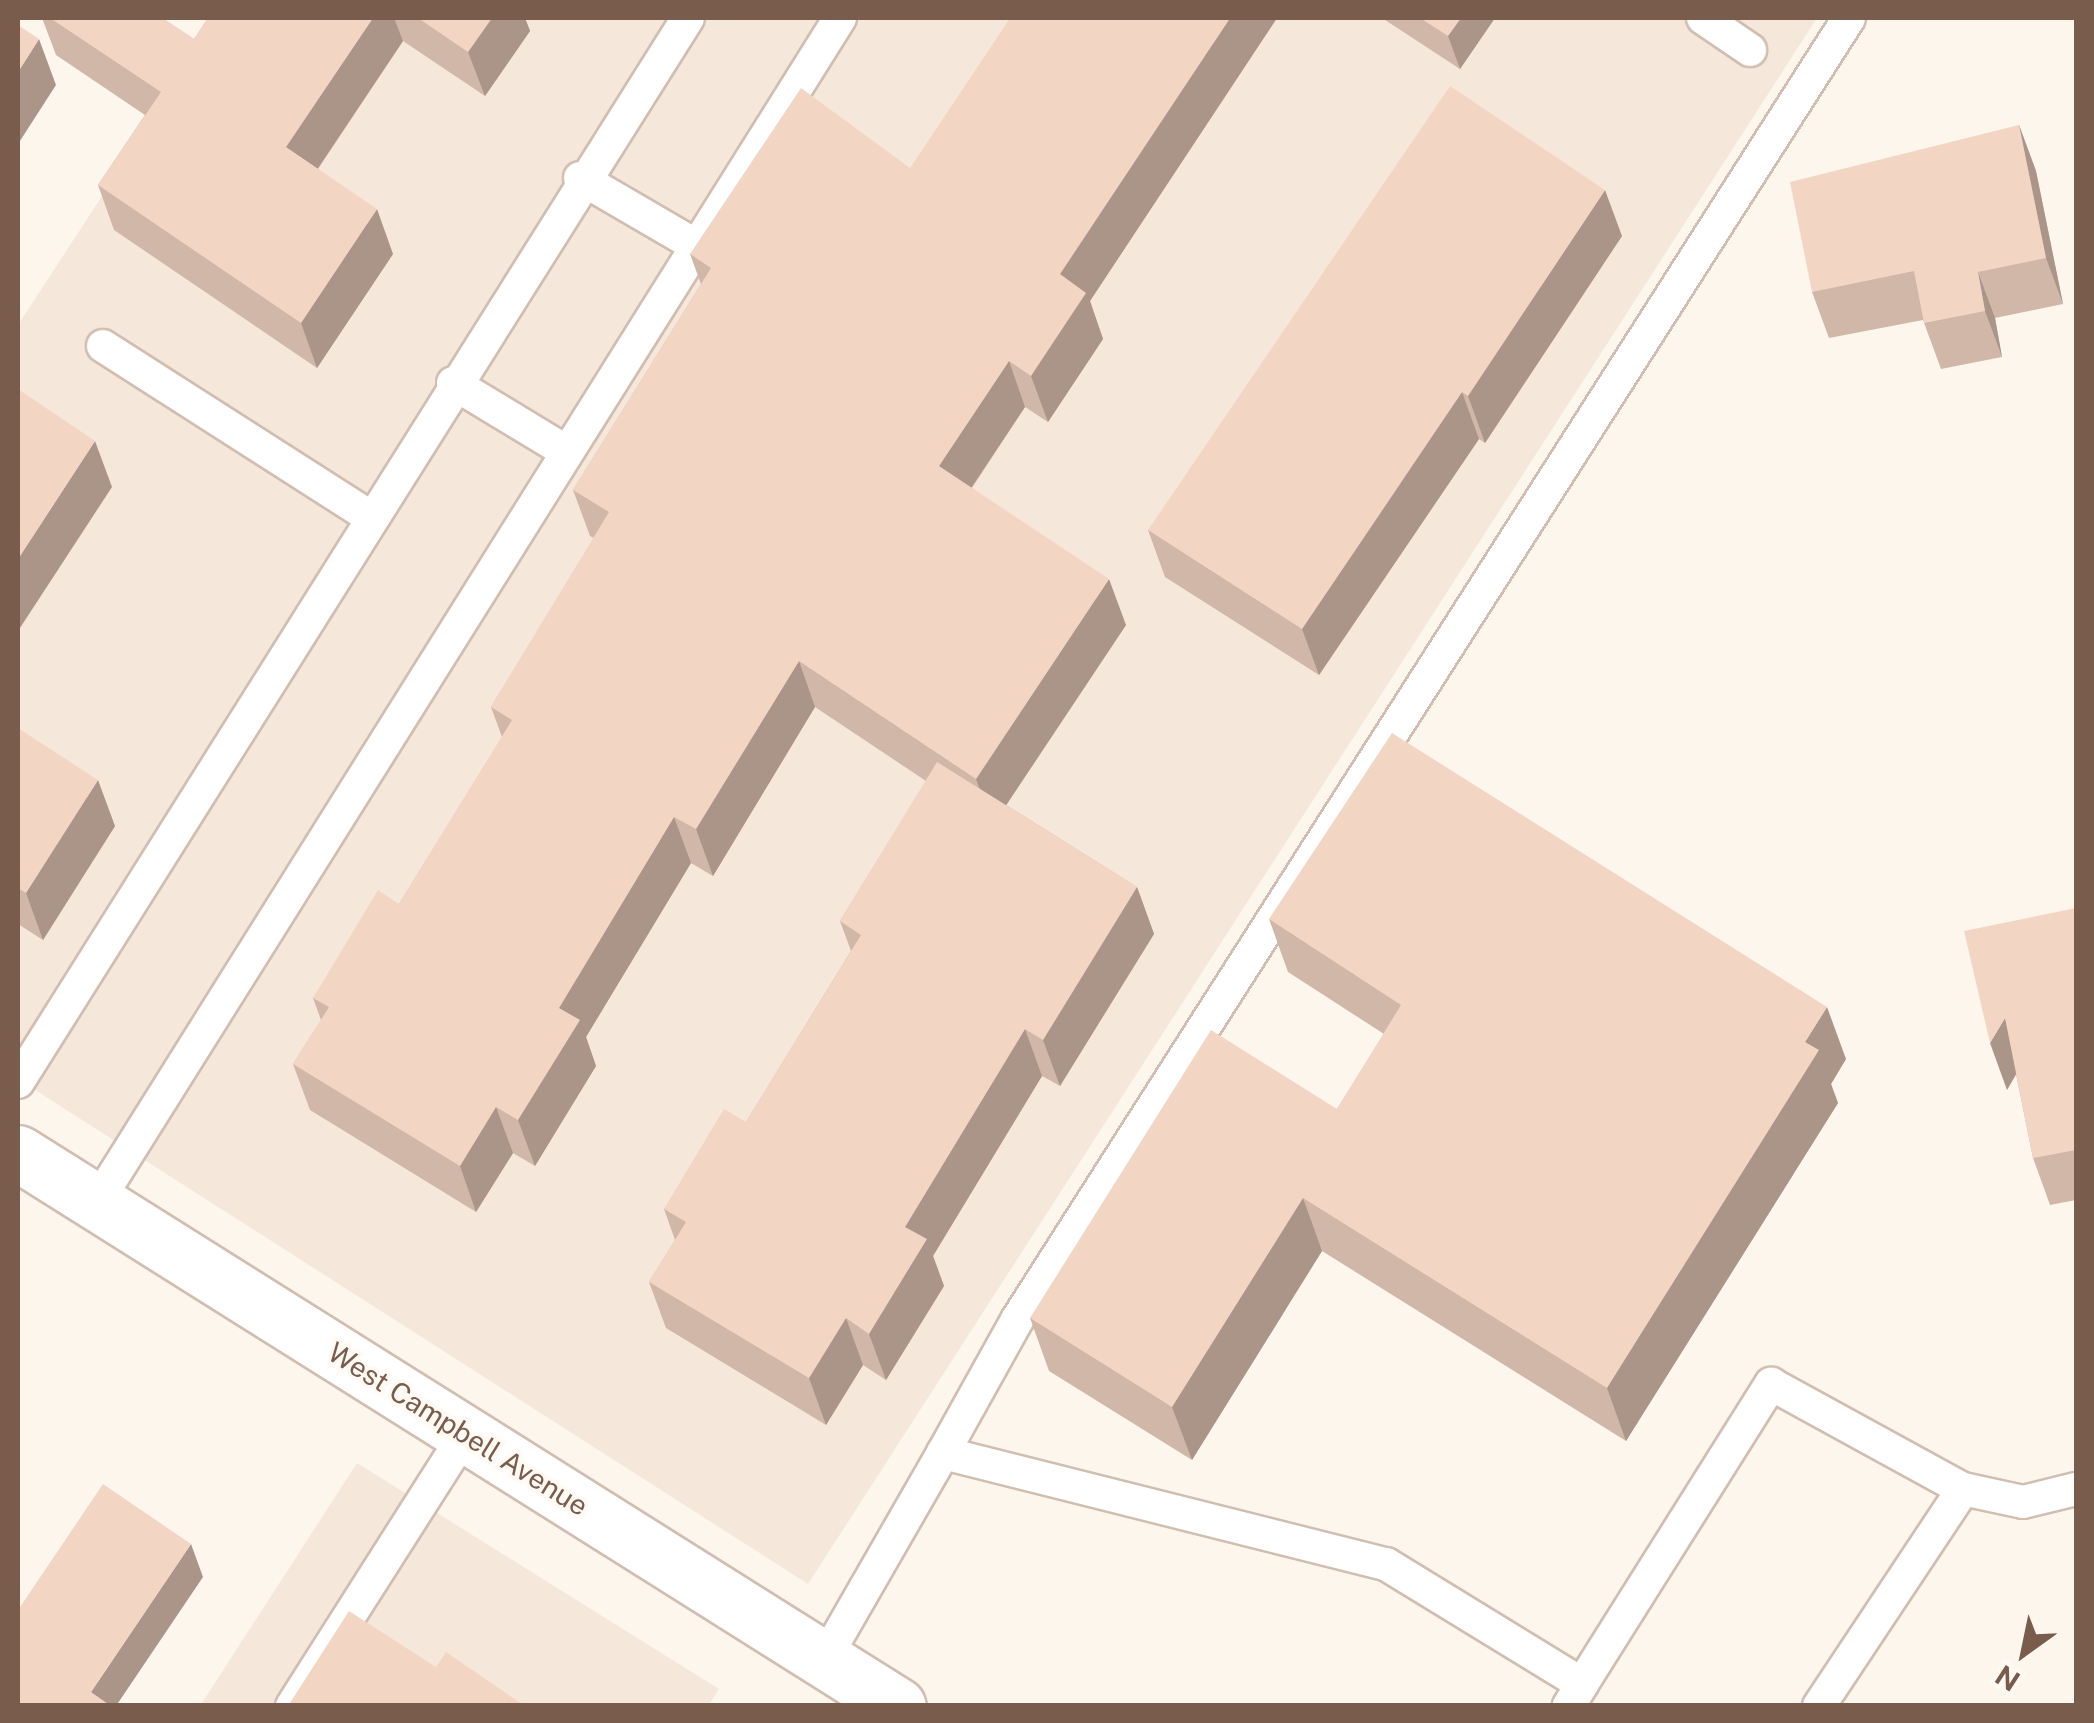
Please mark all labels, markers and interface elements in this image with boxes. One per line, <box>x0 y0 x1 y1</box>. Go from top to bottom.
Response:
street label: West Campbell Avenue <box>322 1335 594 1523</box>
north arrow <box>1974 1603 2074 1703</box>
text: N <box>1989 1659 2026 1698</box>

